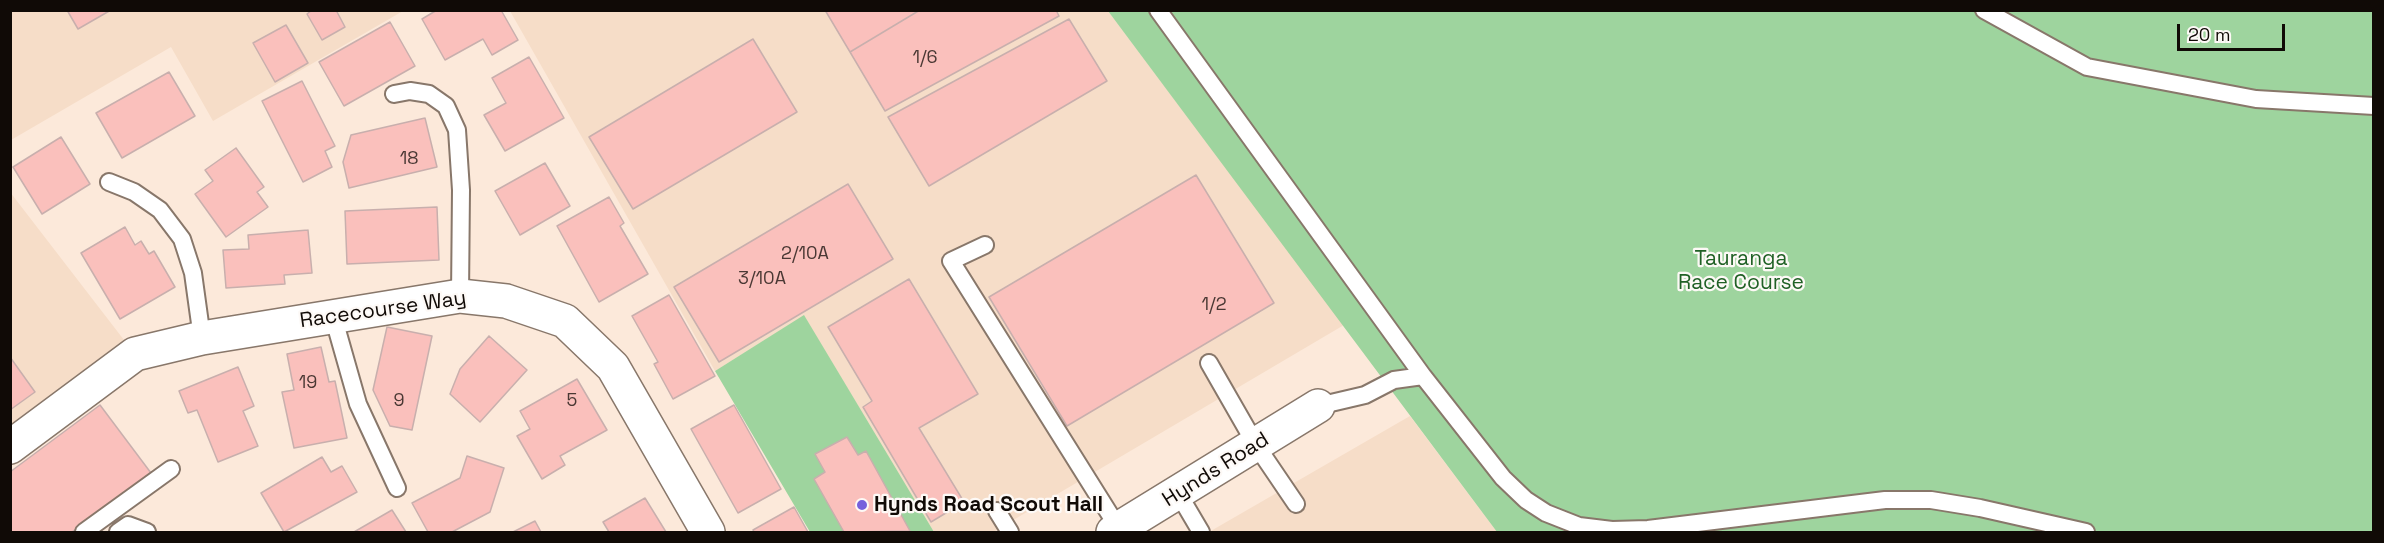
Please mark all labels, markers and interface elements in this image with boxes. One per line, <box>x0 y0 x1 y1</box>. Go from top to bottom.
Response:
scale bar <box>2180 12 2288 50</box>
text: 20 m <box>2188 23 2231 46</box>
house number: 1/6 <box>912 47 938 69</box>
house number: 18 <box>400 148 418 170</box>
house number: 2/10A <box>781 243 829 265</box>
park label: Tauranga Race Course <box>1678 246 1804 296</box>
house number: 3/10A <box>738 268 786 290</box>
street label: Racecourse Way <box>298 286 468 334</box>
house number: 1/2 <box>1201 294 1227 316</box>
house number: 19 <box>299 372 317 394</box>
house number: 9 <box>393 390 405 412</box>
house number: 5 <box>567 390 577 412</box>
street label: Hynds Road <box>1158 427 1274 513</box>
place label: Hynds Road Scout Hall <box>874 492 1103 518</box>
marker: Hynds Road Scout Hall <box>855 498 869 512</box>

